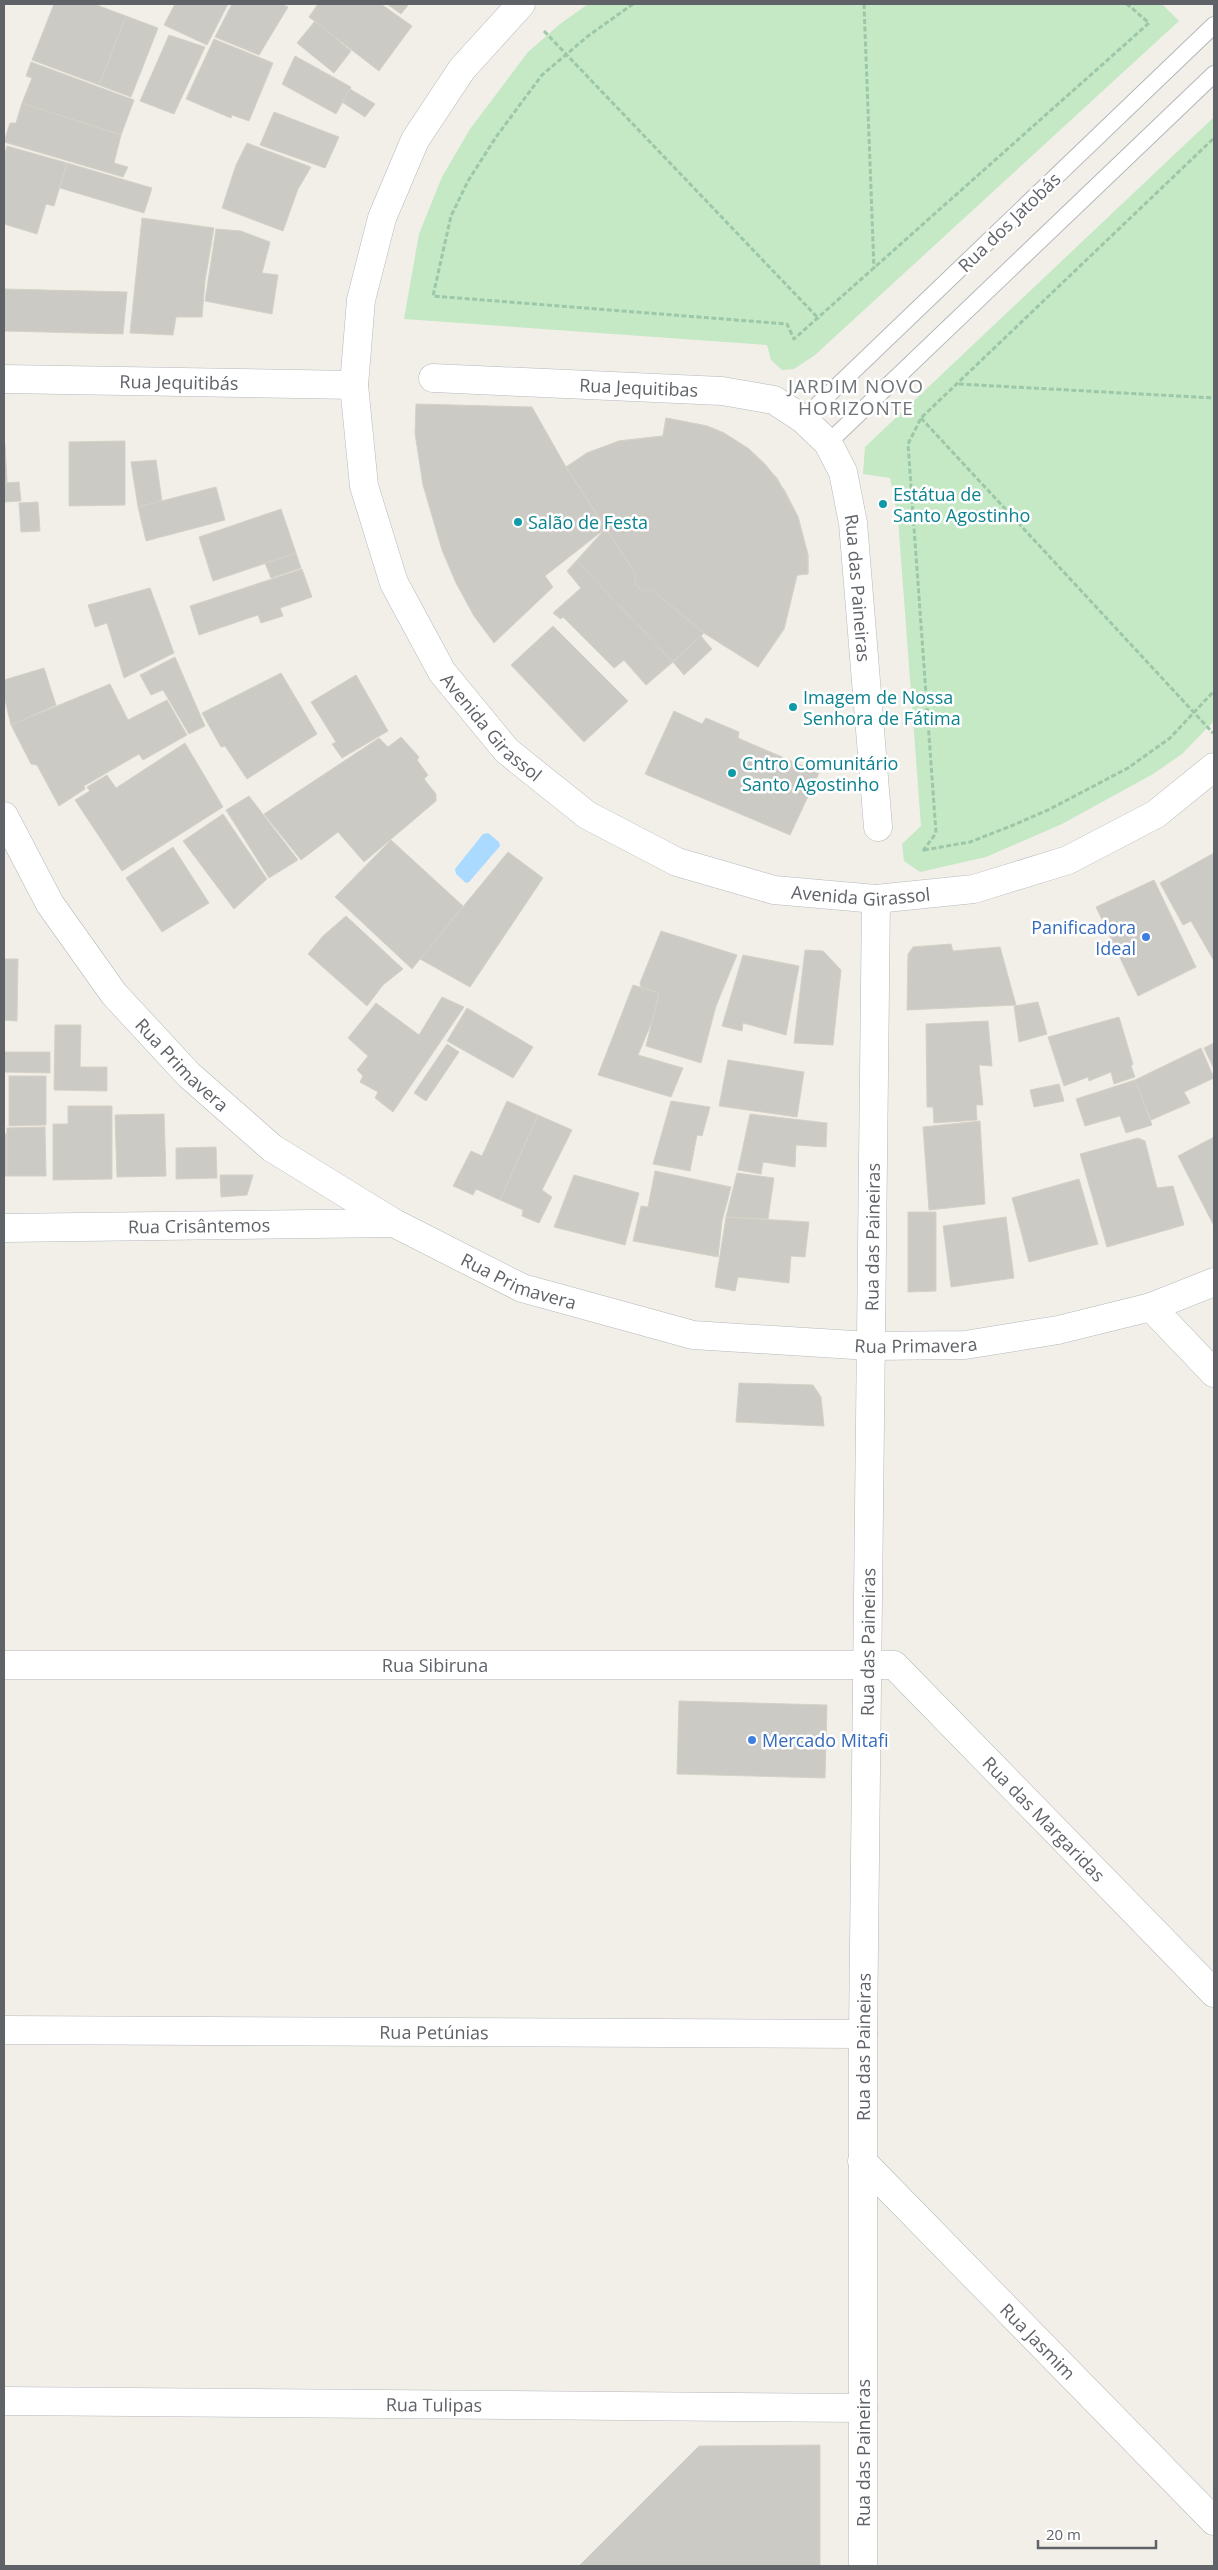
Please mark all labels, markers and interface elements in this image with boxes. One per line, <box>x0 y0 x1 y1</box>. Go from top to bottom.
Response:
street label: Rua dos Jatobás <box>953 167 1065 277</box>
street label: Rua Jequitibás <box>119 369 239 395</box>
street label: Rua Jequitibas <box>579 373 699 402</box>
district label: JARDIM NOVO HORIZONTE <box>786 373 924 421</box>
place label: Estátua de Santo Agostinho <box>893 482 1030 527</box>
marker: Estátua de Santo Agostinho <box>877 498 889 510</box>
place label: Salão de Festa <box>528 510 648 534</box>
street label: Rua das Paineiras <box>839 512 876 663</box>
marker: Salão de Festa <box>512 516 524 528</box>
street label: Avenida Girassol <box>436 668 547 786</box>
place label: Imagem de Nossa Senhora de Fátima <box>803 685 961 730</box>
marker: Imagem de Nossa Senhora de Fátima <box>787 701 799 713</box>
place label: Cntro Comunitário Santo Agostinho <box>742 751 898 796</box>
marker: Cntro Comunitário Santo Agostinho <box>726 767 738 779</box>
street label: Avenida Girassol <box>790 880 931 911</box>
place label: Panificadora Ideal <box>1031 915 1136 960</box>
marker: Panificadora Ideal <box>1140 931 1152 943</box>
street label: Rua Primavera <box>130 1013 234 1117</box>
street label: Rua das Paineiras <box>859 1163 885 1311</box>
street label: Rua Crisântemos <box>128 1213 270 1238</box>
street label: Rua Primavera <box>457 1247 579 1314</box>
street label: Rua Primavera <box>854 1331 979 1358</box>
street label: Rua das Paineiras <box>855 1568 880 1716</box>
street label: Rua Sibiruna <box>382 1653 488 1677</box>
place label: Mercado Mitafi <box>762 1728 889 1752</box>
marker: Mercado Mitafi <box>746 1734 758 1746</box>
street label: Rua das Margaridas <box>978 1751 1111 1887</box>
street label: Rua das Paineiras <box>851 1973 876 2121</box>
street label: Rua Petúnias <box>379 2020 489 2044</box>
street label: Rua Jasmim <box>995 2298 1081 2385</box>
street label: Rua das Paineiras <box>851 2379 875 2527</box>
street label: Rua Tulipas <box>386 2392 482 2417</box>
scale bar <box>1038 2518 1156 2550</box>
text: 20 m <box>1046 2524 1081 2544</box>

